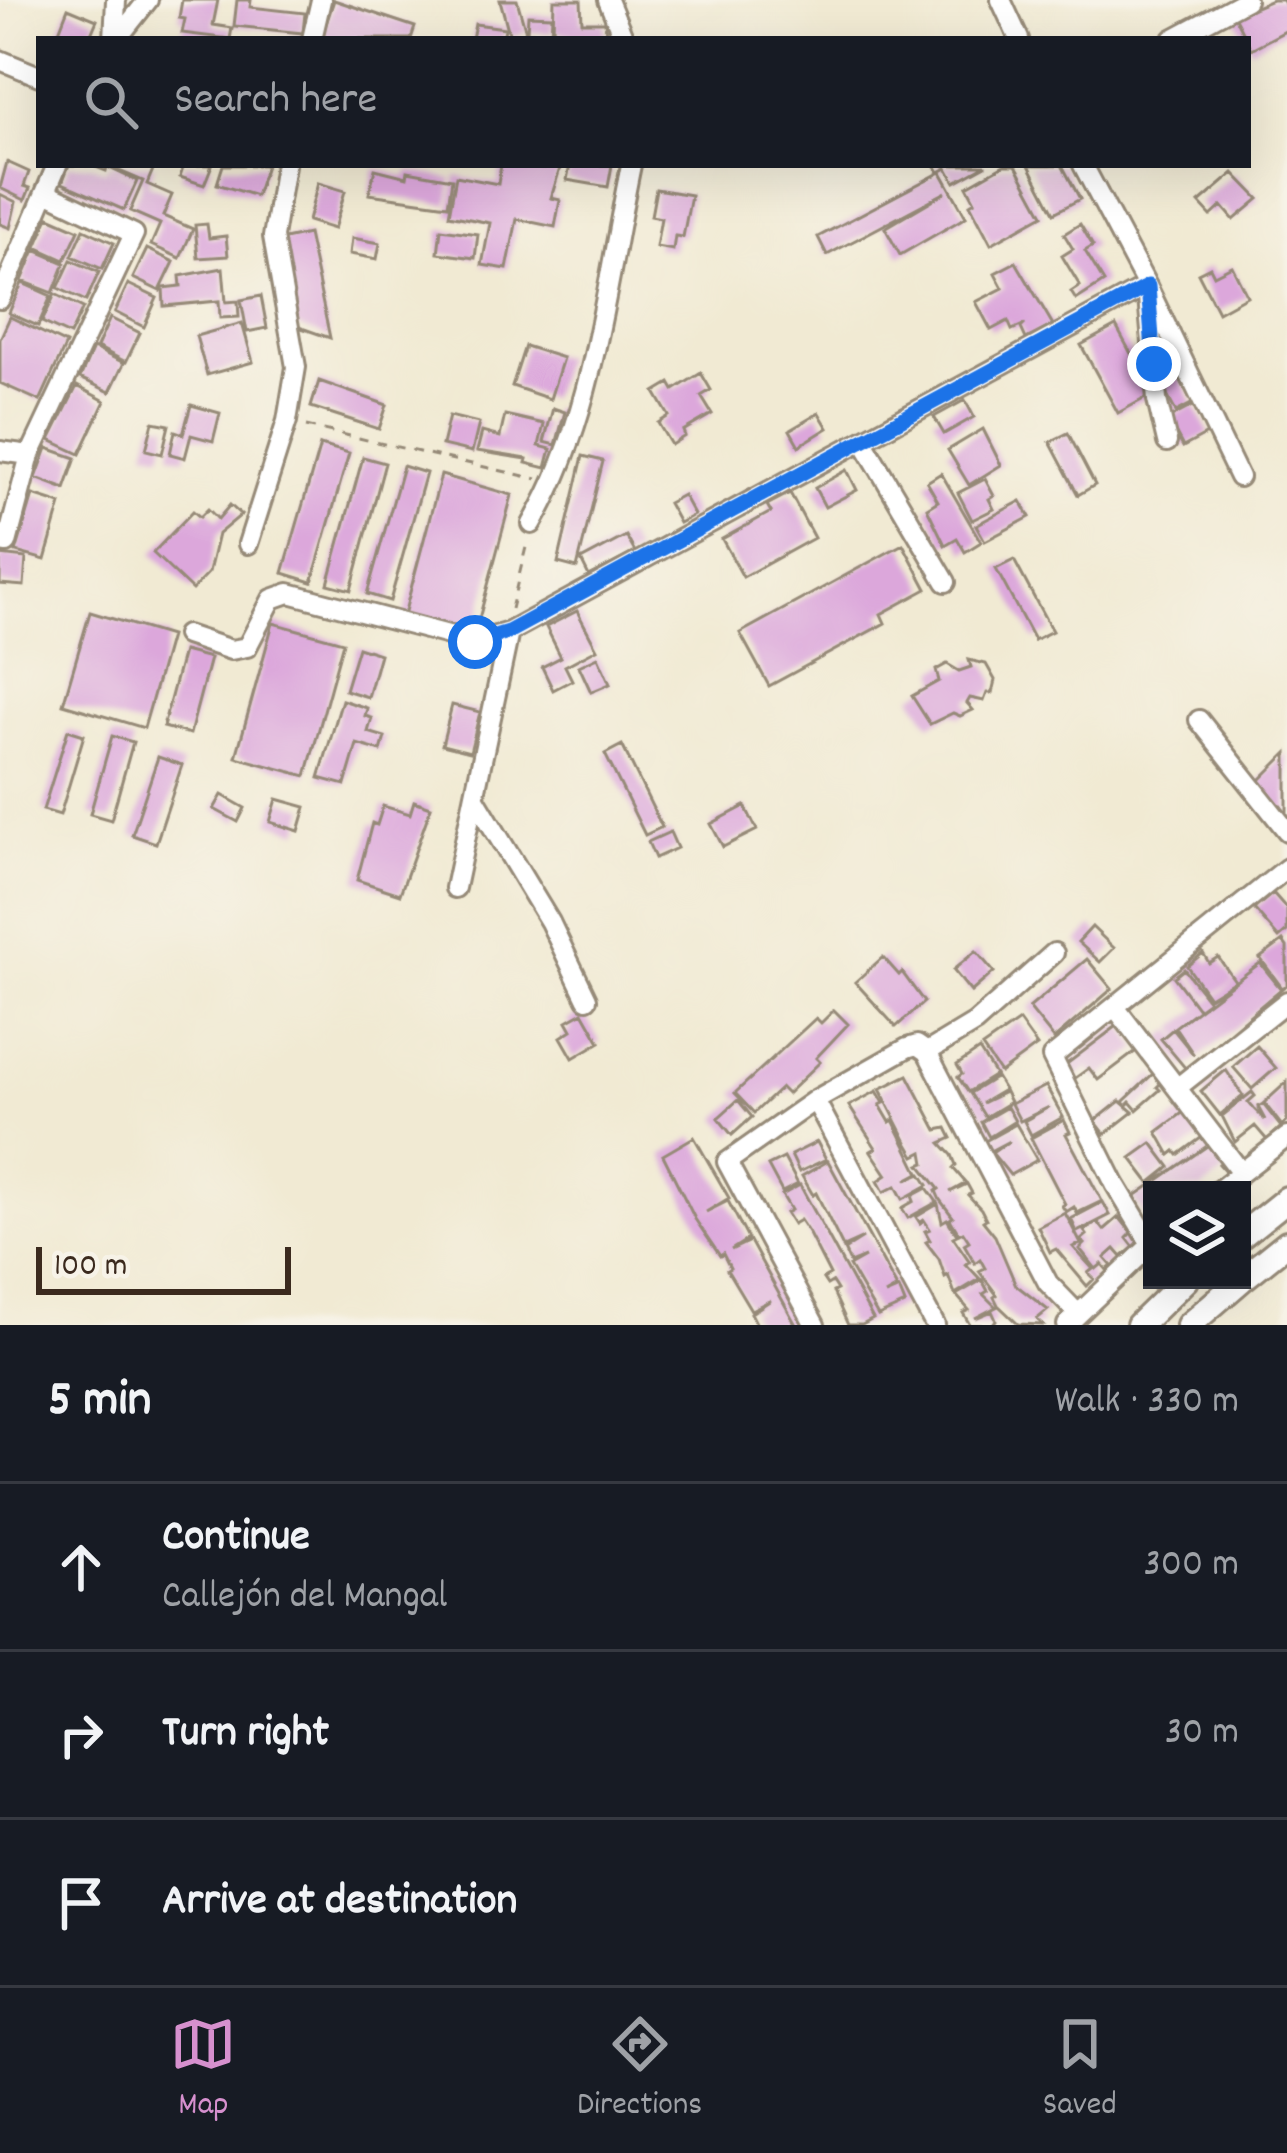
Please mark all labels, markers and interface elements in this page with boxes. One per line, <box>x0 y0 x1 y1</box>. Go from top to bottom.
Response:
search box <box>36 36 1251 168</box>
icon: search <box>78 69 144 135</box>
text: Search here <box>174 70 377 134</box>
route end <box>1127 337 1181 391</box>
route start <box>448 615 502 669</box>
map controls <box>1143 1181 1251 1289</box>
button: layers <box>1143 1181 1251 1289</box>
scale bar <box>36 1241 291 1294</box>
text: 100 m <box>54 1244 127 1291</box>
text: 5 min <box>48 1367 151 1439</box>
text: Walk · 330 m <box>1055 1376 1239 1431</box>
text: Continue <box>162 1507 310 1571</box>
icon: ahead <box>48 1534 114 1600</box>
text: 300 m <box>1143 1539 1239 1594</box>
text: Callejón del Mangal <box>162 1571 447 1626</box>
icon: right <box>48 1702 114 1768</box>
text: Turn right <box>162 1703 329 1767</box>
text: 30 m <box>1165 1707 1239 1762</box>
icon: arrive <box>48 1870 114 1936</box>
text: Arrive at destination <box>162 1871 517 1935</box>
tab: Map <box>170 2011 236 2130</box>
tab: Directions <box>577 2011 702 2130</box>
tab: Saved <box>1043 2011 1117 2130</box>

